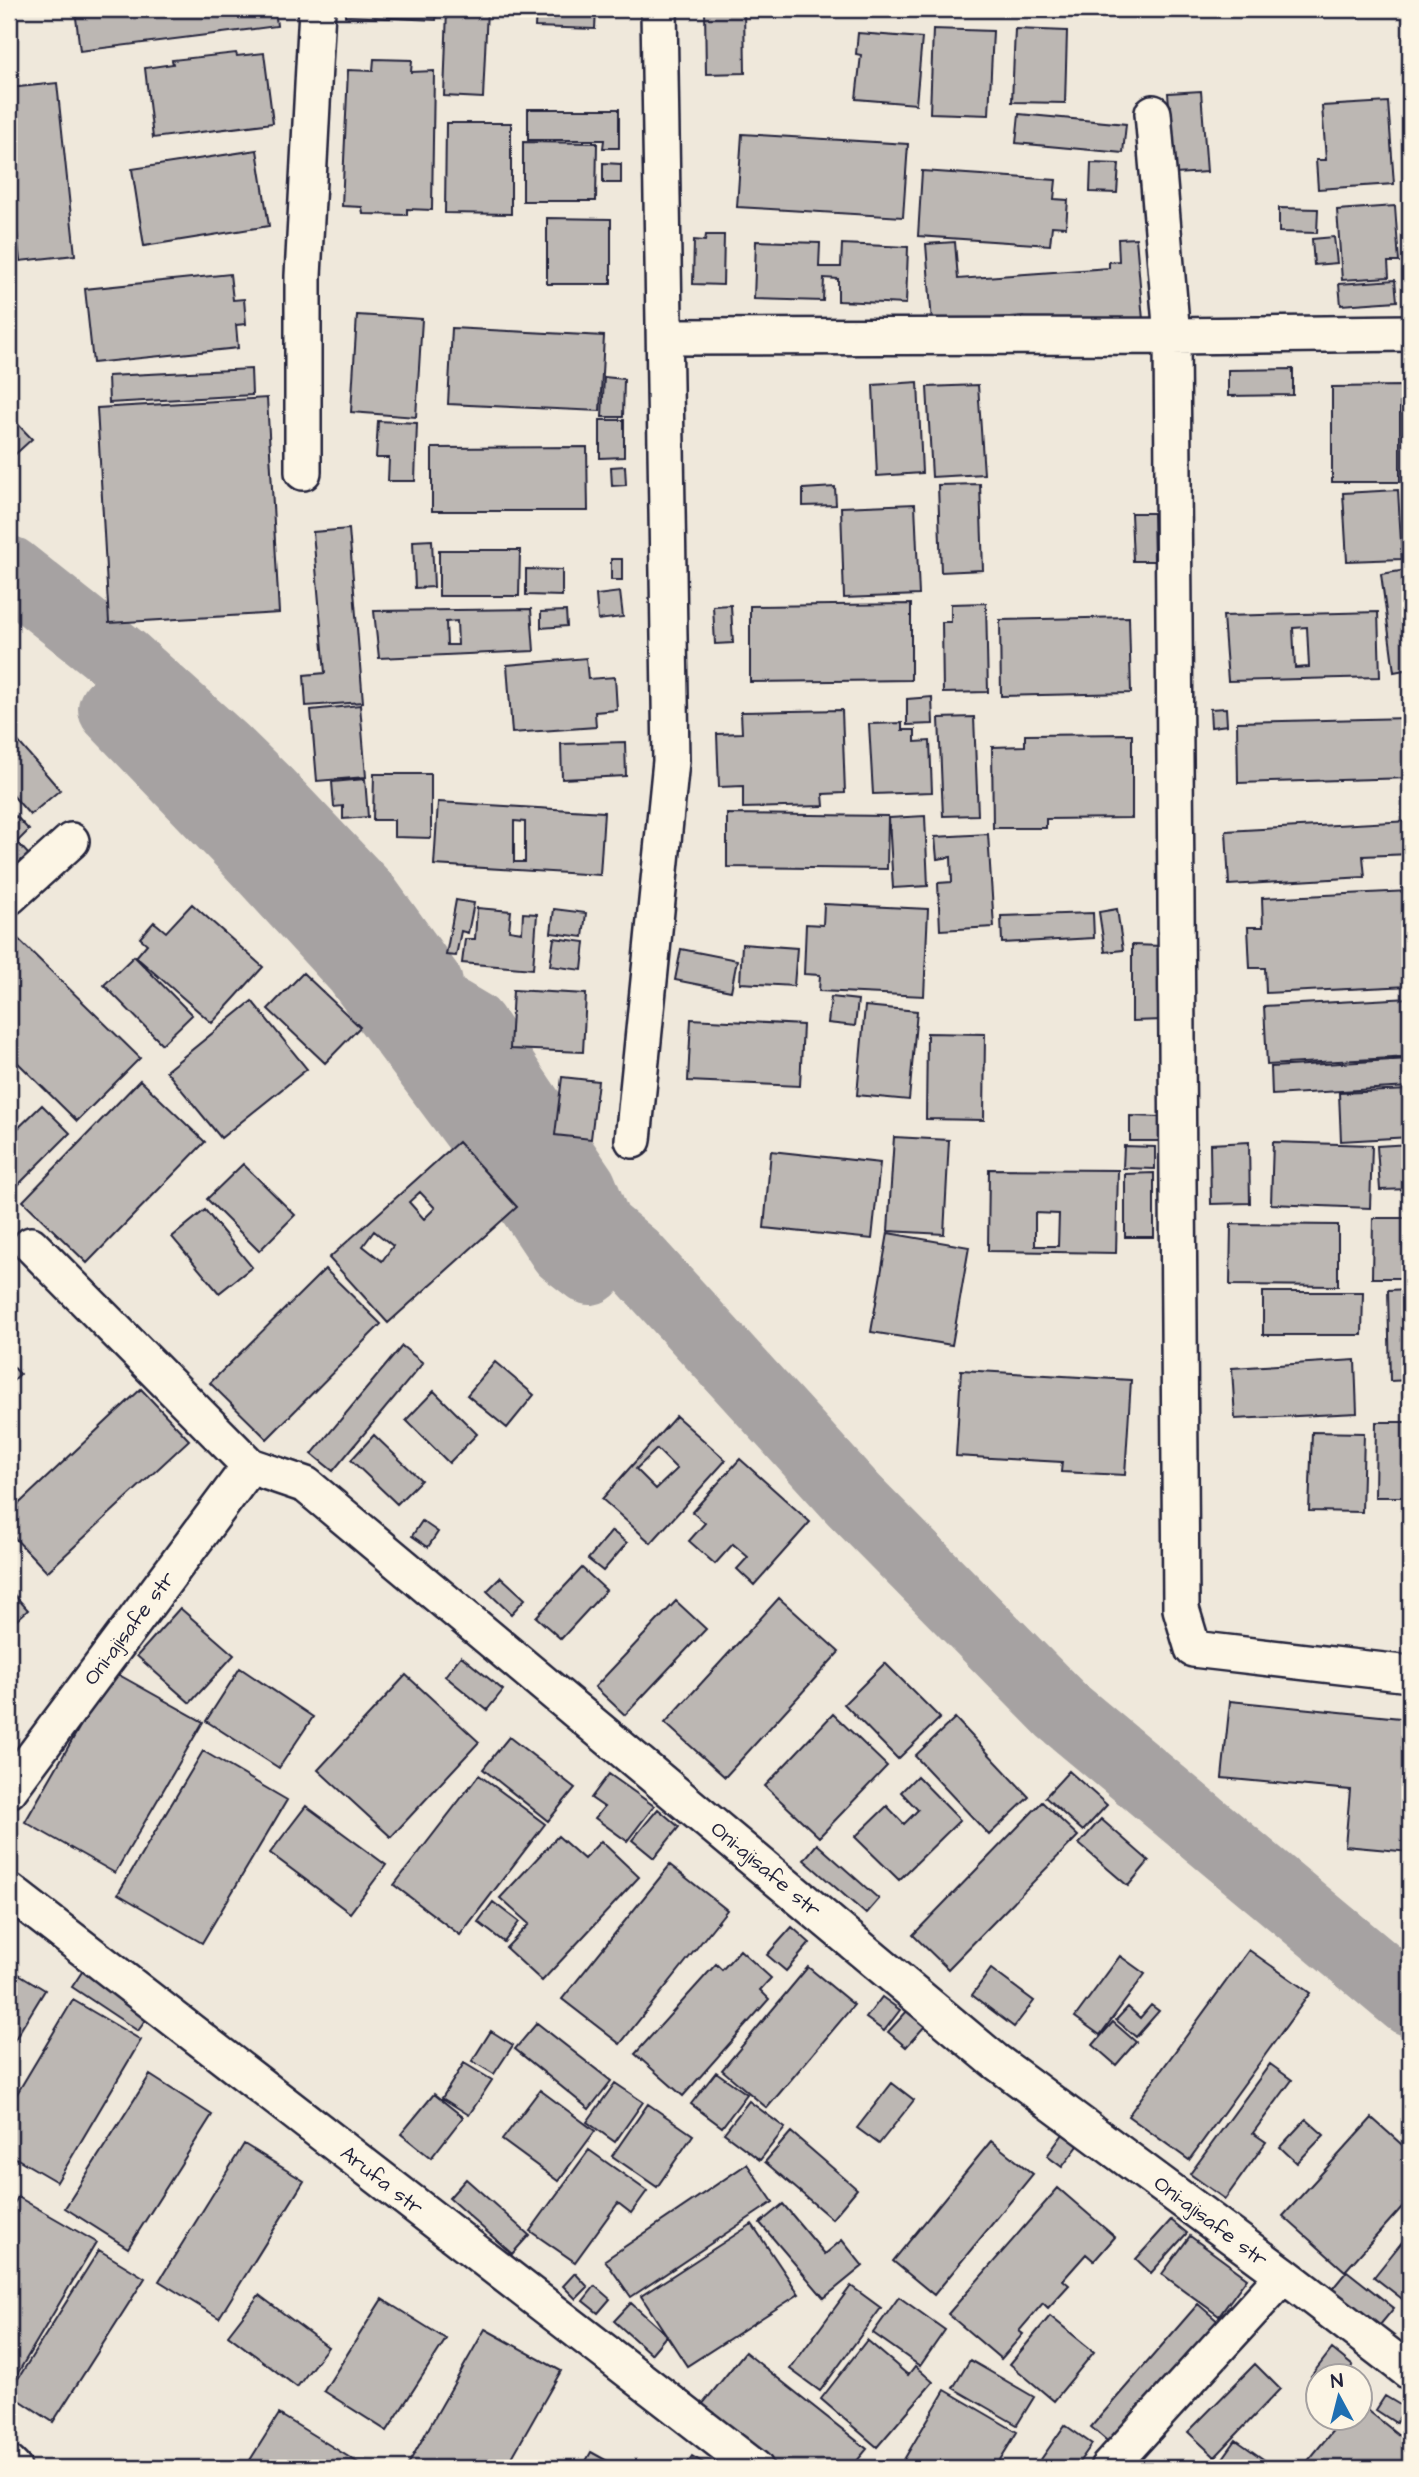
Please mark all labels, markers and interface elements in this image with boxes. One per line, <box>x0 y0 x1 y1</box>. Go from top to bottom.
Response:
street label: Oni-ajisafe str <box>77 1565 182 1691</box>
street label: Oni-ajisafe str <box>704 1815 827 1924</box>
street label: Arufa str <box>334 2139 430 2222</box>
street label: Oni-ajisafe str <box>1148 2169 1274 2274</box>
north arrow <box>1304 2362 1374 2432</box>
text: N <box>1330 2367 1345 2396</box>

